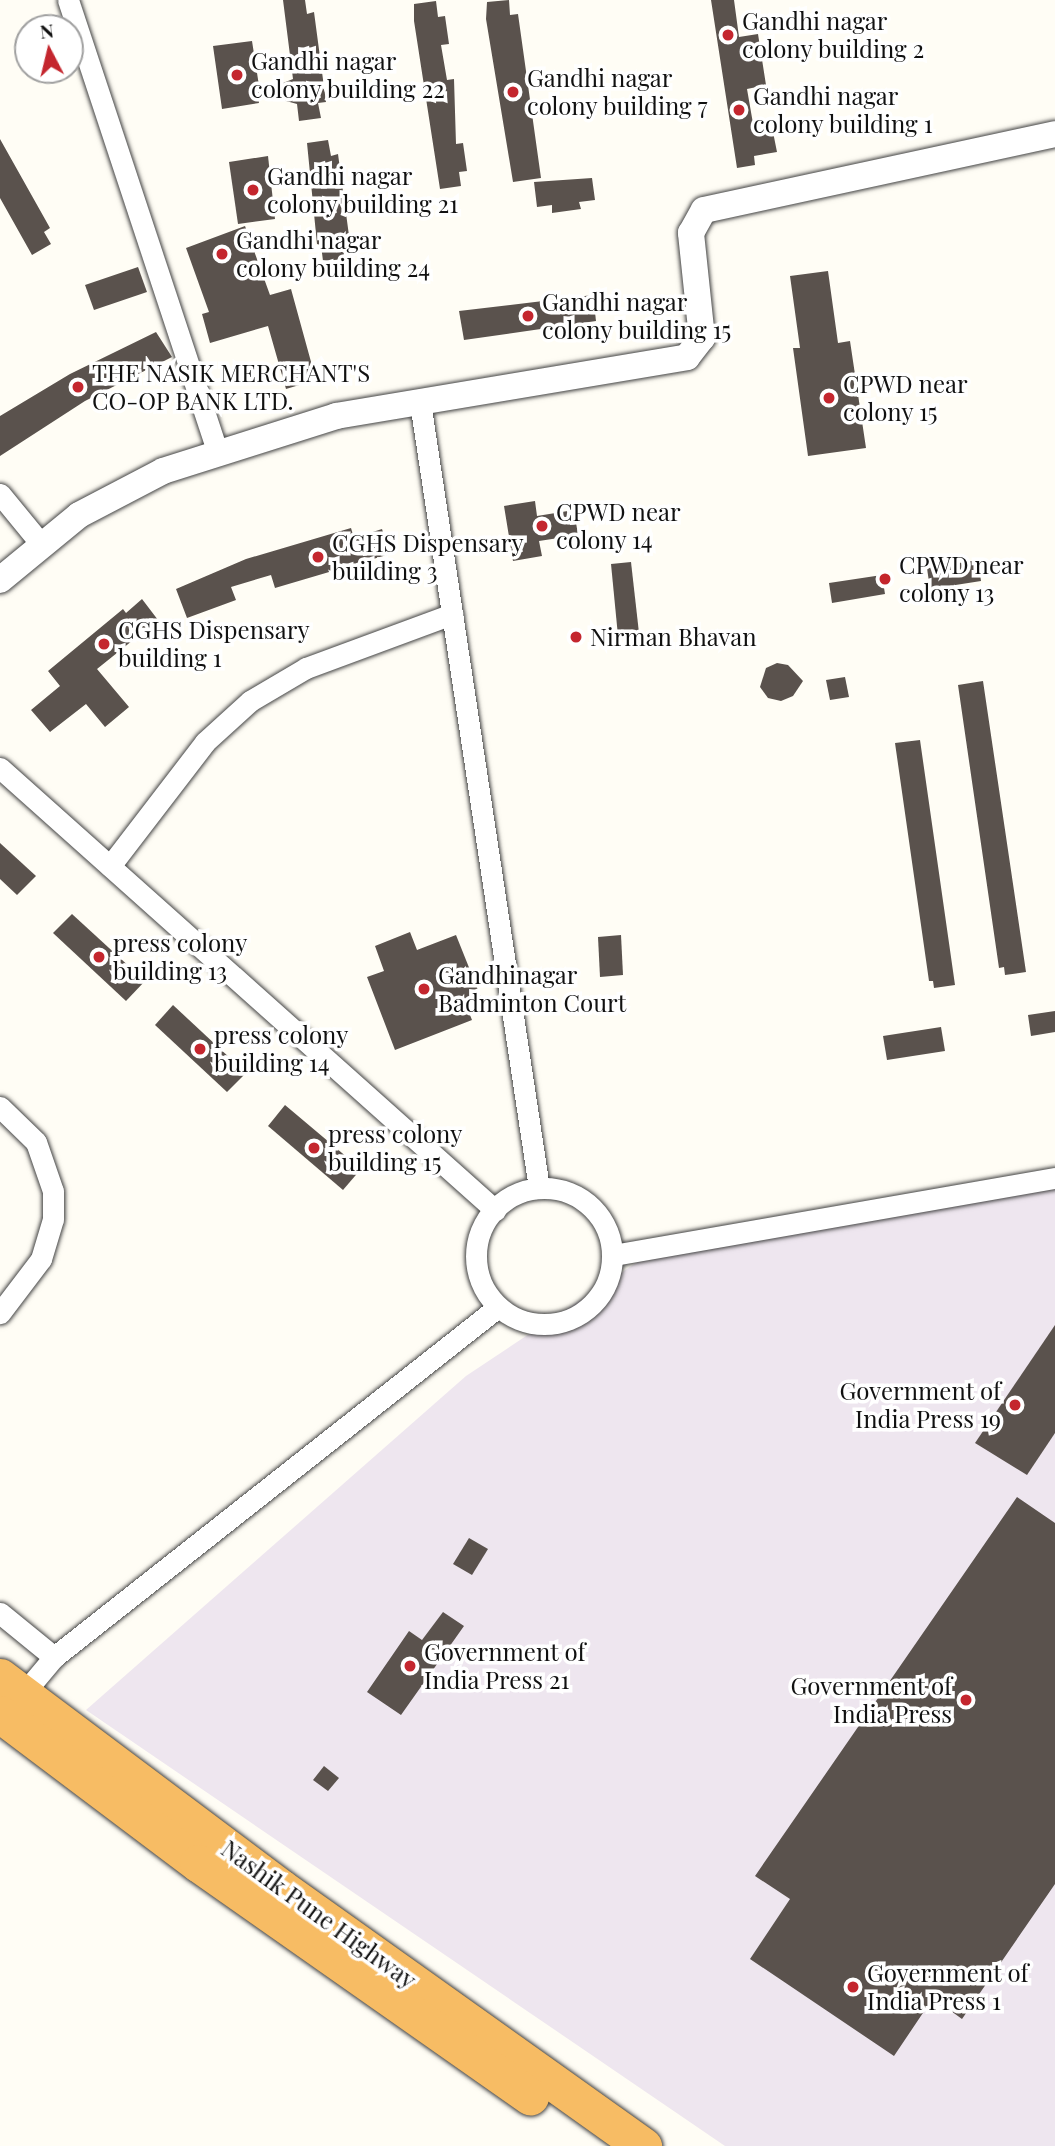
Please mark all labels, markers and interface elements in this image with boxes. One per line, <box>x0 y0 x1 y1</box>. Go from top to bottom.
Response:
place label: Gandhi nagar colony building 2 <box>742 7 925 63</box>
north arrow <box>14 14 84 84</box>
text: N <box>38 16 55 44</box>
marker: Gandhi nagar colony building 2 <box>720 27 736 43</box>
place label: Gandhi nagar colony building 22 <box>251 47 445 103</box>
place label: Gandhi nagar colony building 7 <box>527 64 708 120</box>
marker: Gandhi nagar colony building 22 <box>229 67 245 83</box>
place label: Gandhi nagar colony building 1 <box>753 82 933 138</box>
marker: Gandhi nagar colony building 7 <box>505 84 521 100</box>
marker: Gandhi nagar colony building 1 <box>731 102 747 118</box>
place label: Gandhi nagar colony building 21 <box>267 162 459 218</box>
marker: Gandhi nagar colony building 21 <box>245 182 261 198</box>
place label: Gandhi nagar colony building 24 <box>236 226 431 282</box>
marker: Gandhi nagar colony building 24 <box>214 246 230 262</box>
place label: Gandhi nagar colony building 15 <box>542 288 732 344</box>
marker: Gandhi nagar colony building 15 <box>520 308 536 324</box>
place label: THE NASIK MERCHANT'S CO-OP BANK LTD. <box>92 359 370 415</box>
place label: CPWD near colony 15 <box>843 370 968 426</box>
marker: THE NASIK MERCHANT'S CO-OP BANK LTD. <box>70 379 86 395</box>
marker: CPWD near colony 15 <box>821 390 837 406</box>
place label: CPWD near colony 14 <box>556 498 681 554</box>
marker: CPWD near colony 14 <box>534 518 550 534</box>
place label: CGHS Dispensary building 3 <box>332 529 523 585</box>
marker: CGHS Dispensary building 3 <box>310 549 326 565</box>
place label: CPWD near colony 13 <box>899 551 1024 607</box>
marker: CPWD near colony 13 <box>877 571 893 587</box>
place label: CGHS Dispensary building 1 <box>118 616 309 672</box>
place label: Nirman Bhavan <box>590 623 756 651</box>
marker: Nirman Bhavan <box>568 629 584 645</box>
marker: CGHS Dispensary building 1 <box>96 636 112 652</box>
place label: press colony building 13 <box>113 929 247 985</box>
marker: press colony building 13 <box>91 949 107 965</box>
place label: Gandhinagar Badminton Court <box>438 961 626 1017</box>
marker: Gandhinagar Badminton Court <box>416 981 432 997</box>
place label: press colony building 14 <box>214 1021 348 1077</box>
marker: press colony building 14 <box>192 1041 208 1057</box>
place label: press colony building 15 <box>328 1120 462 1176</box>
marker: press colony building 15 <box>306 1140 322 1156</box>
place label: Government of India Press 19 <box>839 1377 1001 1433</box>
marker: Government of India Press 19 <box>1007 1397 1023 1413</box>
place label: Government of India Press 21 <box>424 1638 586 1694</box>
marker: Government of India Press 21 <box>402 1658 418 1674</box>
place label: Government of India Press <box>790 1672 952 1728</box>
marker: Government of India Press <box>958 1692 974 1708</box>
street label: Nashik Pune Highway <box>216 1834 422 1994</box>
place label: Government of India Press 1 <box>867 1959 1029 2015</box>
marker: Government of India Press 1 <box>845 1979 861 1995</box>

